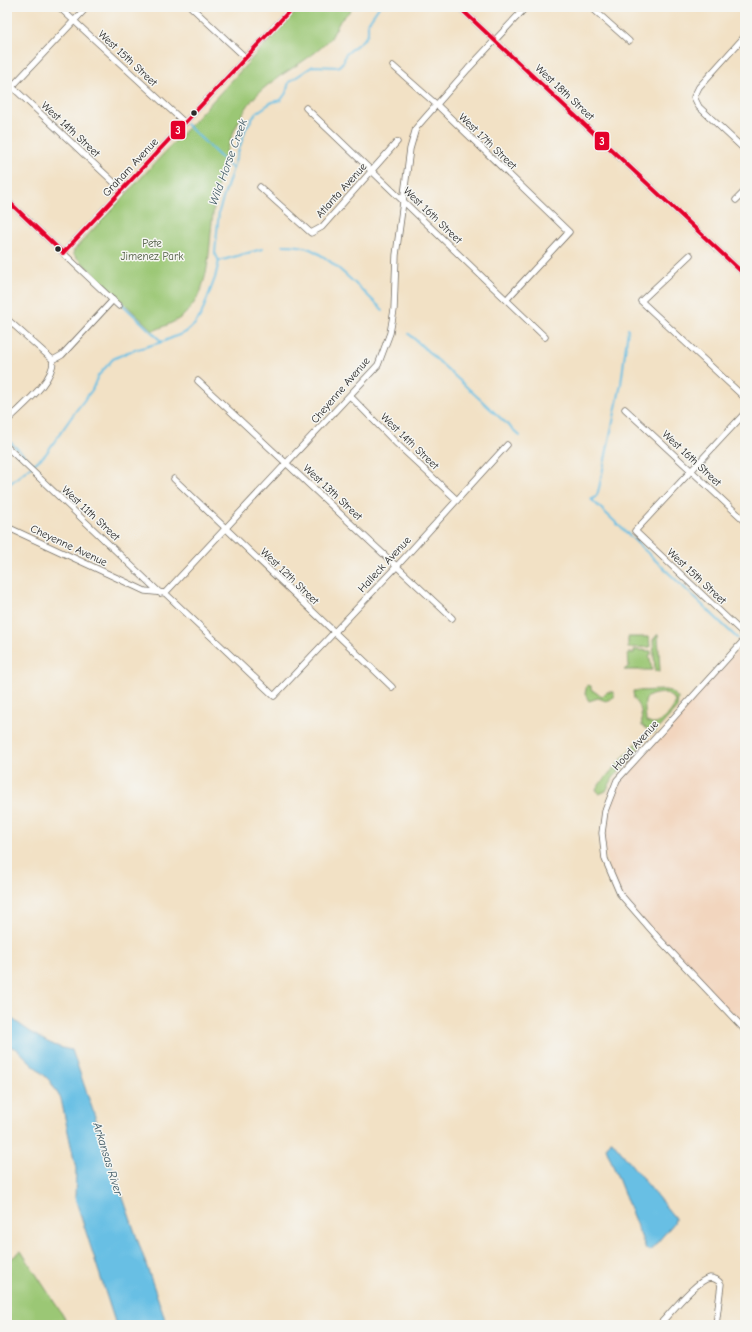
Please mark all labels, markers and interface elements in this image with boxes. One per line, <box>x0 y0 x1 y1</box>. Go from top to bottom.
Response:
street label: West 15th Street <box>95 28 161 90</box>
street label: West 18th Street <box>532 62 597 124</box>
street label: West 14th Street <box>39 99 103 160</box>
unlabelled marker <box>189 108 199 118</box>
street label: West 17th Street <box>456 110 520 173</box>
water label: Wild Horse Creek <box>206 117 250 207</box>
line badge: 3 <box>170 120 186 140</box>
text: 3 <box>175 124 181 137</box>
line badge: 3 <box>594 131 610 151</box>
street label: Graham Avenue <box>100 135 161 199</box>
text: 3 <box>599 135 605 148</box>
street label: Atlanta Avenue <box>313 160 370 220</box>
street label: West 16th Street <box>401 184 465 247</box>
park label: Pete Jimenez Park <box>120 237 184 263</box>
unlabelled marker <box>53 244 63 254</box>
street label: Cheyenne Avenue <box>308 354 373 426</box>
street label: West 14th Street <box>378 410 442 473</box>
street label: West 16th Street <box>659 428 725 490</box>
street label: West 13th Street <box>300 462 365 524</box>
street label: West 11th Street <box>59 483 123 544</box>
street label: Cheyenne Avenue <box>28 522 110 569</box>
street label: Halleck Avenue <box>355 533 414 595</box>
street label: West 12th Street <box>258 545 322 608</box>
street label: West 15th Street <box>664 546 730 608</box>
street label: Hood Avenue <box>610 717 661 773</box>
water label: Arkansas River <box>90 1120 126 1199</box>

